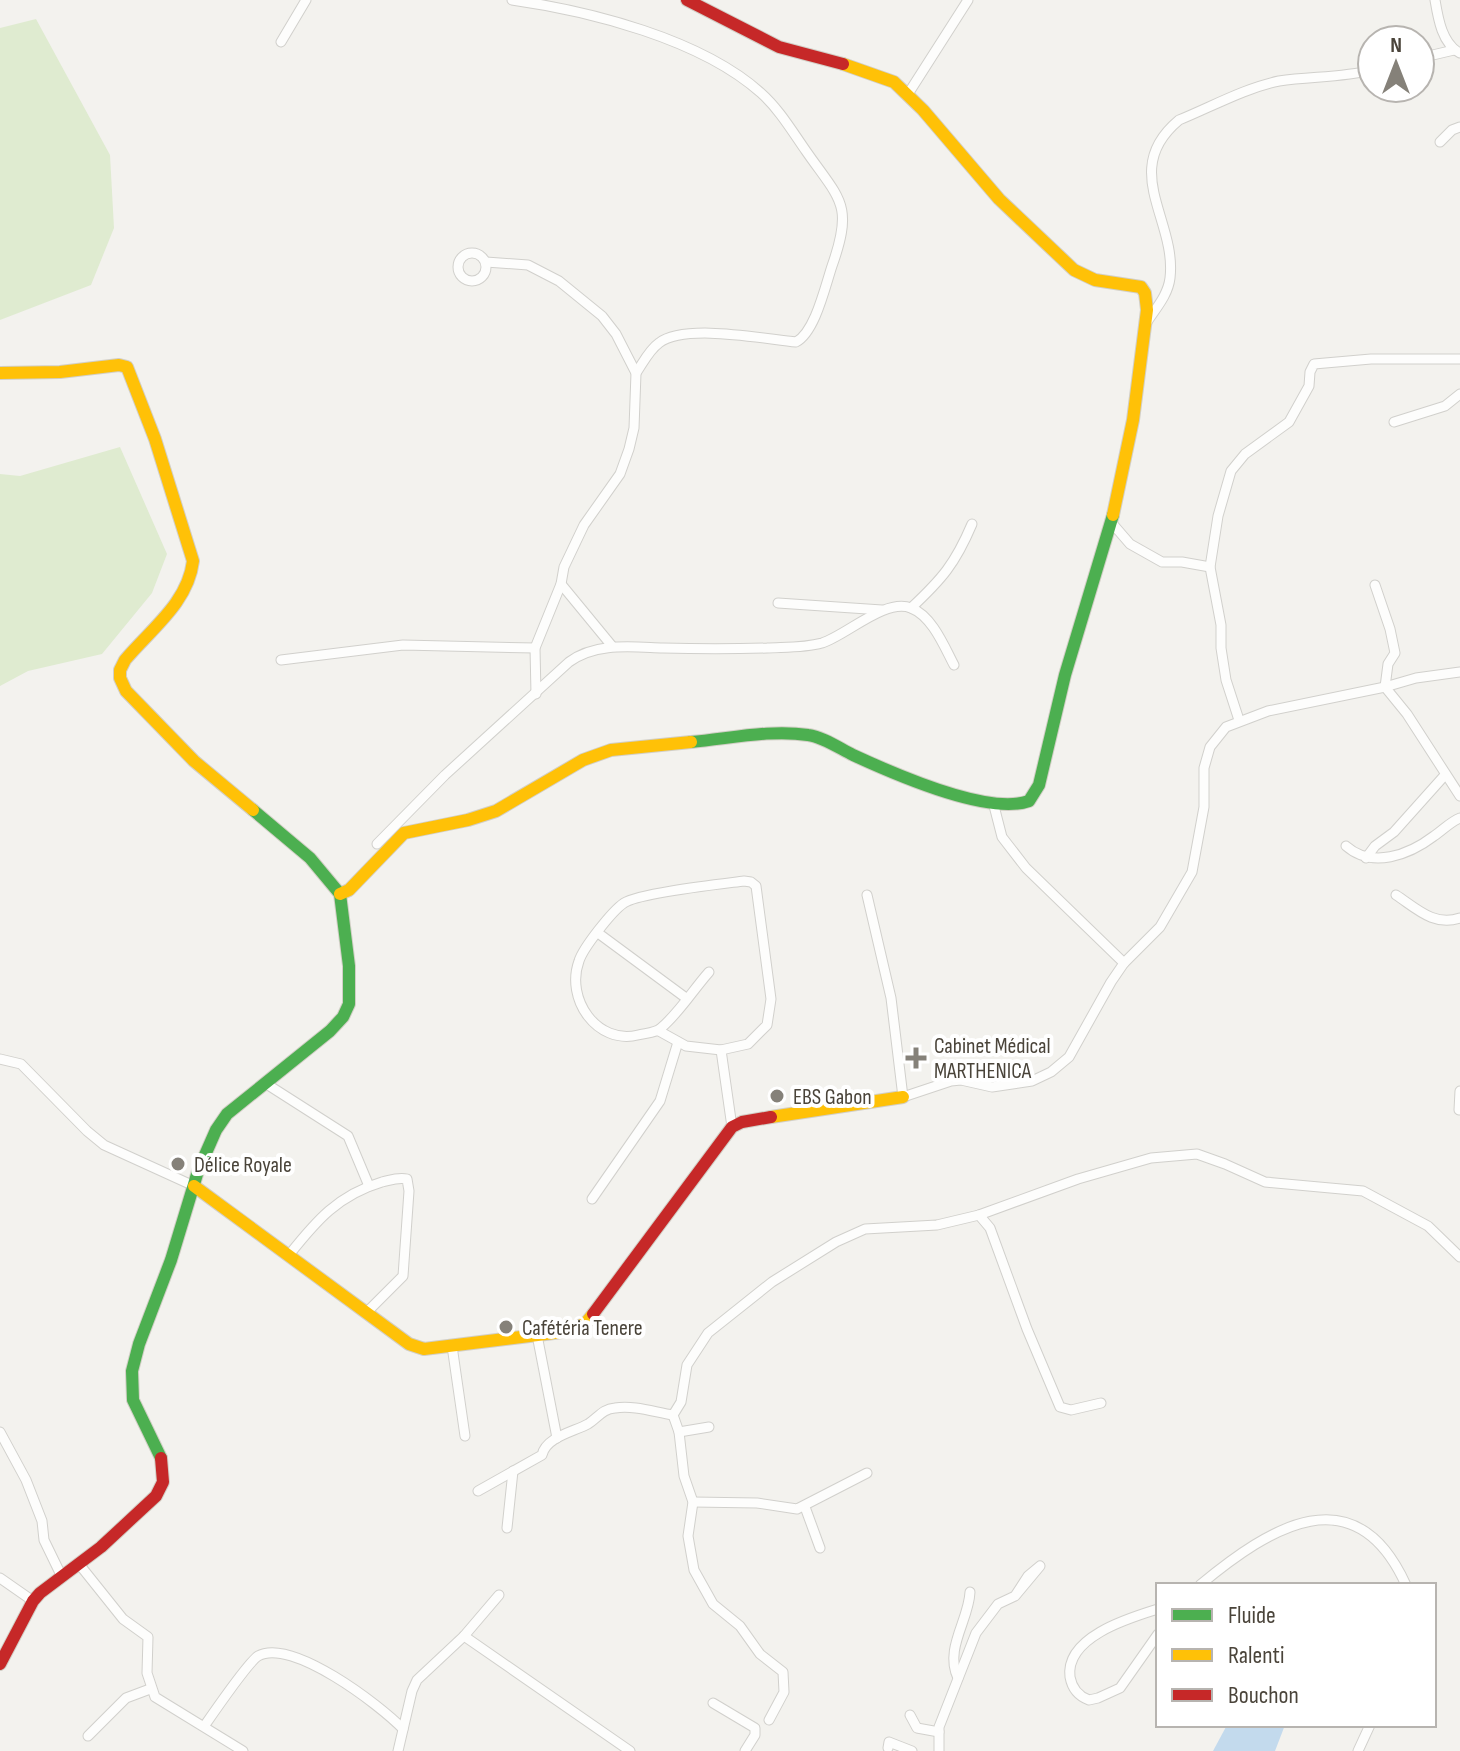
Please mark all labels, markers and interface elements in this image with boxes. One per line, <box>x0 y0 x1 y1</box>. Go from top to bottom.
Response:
north arrow <box>1356 24 1436 104</box>
text: N <box>1390 32 1402 59</box>
place label: Cabinet Médical MARTHENICA <box>934 1033 1051 1085</box>
marker: Cabinet Médical MARTHENICA <box>905 1047 927 1069</box>
place label: EBS Gabon <box>793 1084 872 1111</box>
marker: EBS Gabon <box>768 1087 786 1105</box>
place label: Délice Royale <box>194 1152 292 1179</box>
marker: Délice Royale <box>169 1155 187 1173</box>
place label: Cafétéria Tenere <box>522 1315 643 1342</box>
marker: Cafétéria Tenere <box>497 1318 515 1336</box>
legend <box>1156 1583 1436 1727</box>
text: Fluide <box>1228 1601 1276 1630</box>
text: Ralenti <box>1228 1641 1284 1670</box>
text: Bouchon <box>1228 1681 1299 1710</box>

